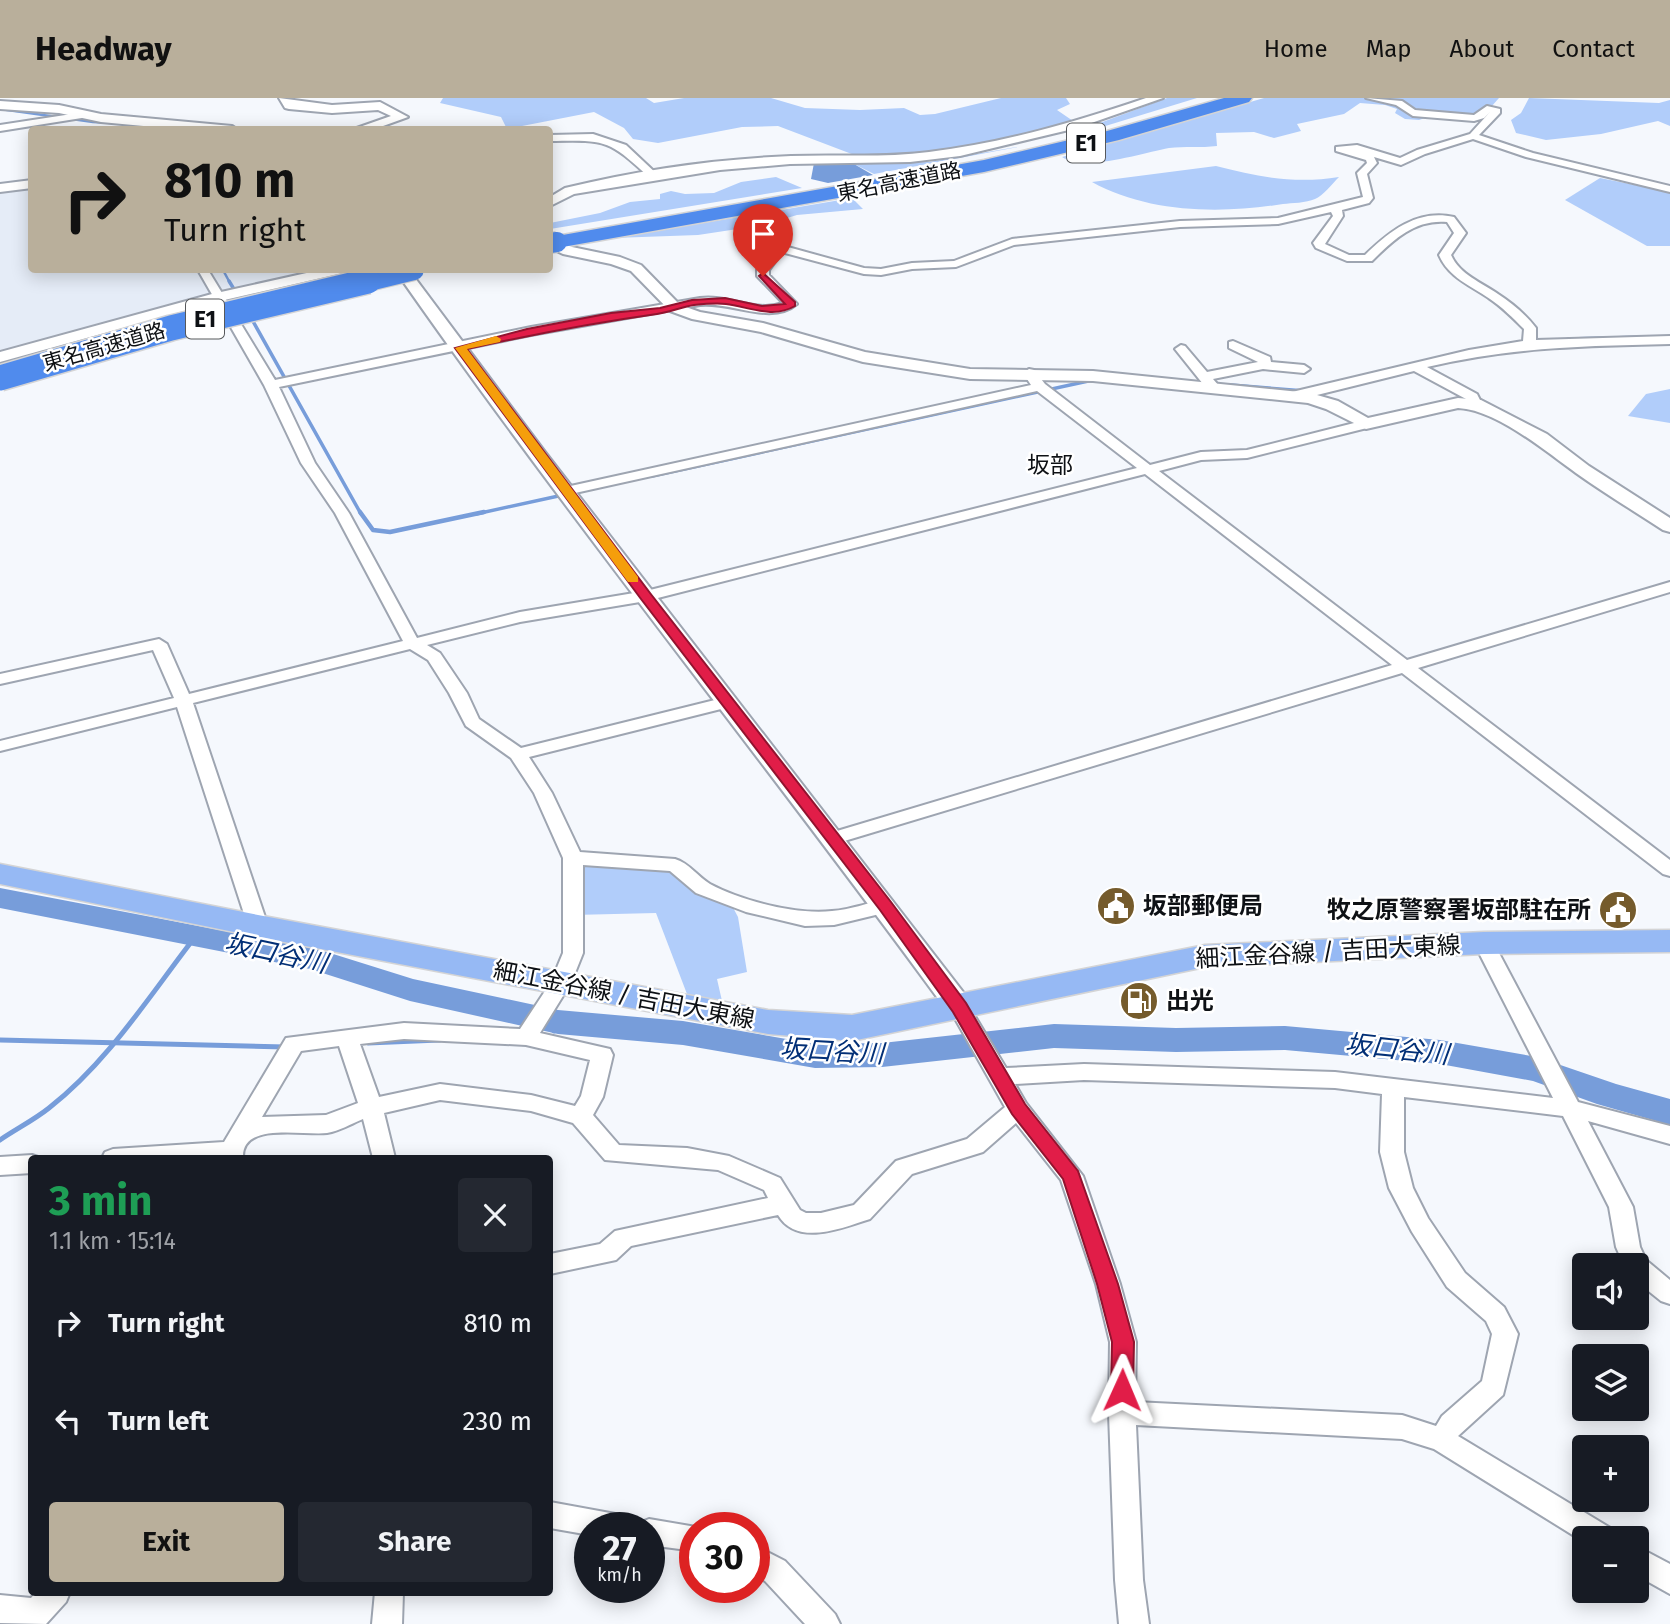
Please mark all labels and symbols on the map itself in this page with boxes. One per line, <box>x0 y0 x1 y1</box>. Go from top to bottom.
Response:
road number: E1 <box>1067 124 1105 162</box>
street label: 東名高速道路 <box>835 157 963 207</box>
pin <box>733 204 793 276</box>
road number: E1 <box>186 300 224 339</box>
street label: 東名高速道路 <box>40 317 168 377</box>
district label: 坂部 <box>1027 451 1073 479</box>
public building icon: 坂部郵便局 <box>1095 885 1137 927</box>
public building icon: 牧之原警察署坂部駐在所 <box>1597 889 1639 931</box>
place label: 坂部郵便局 <box>1143 892 1263 920</box>
place label: 牧之原警察署坂部駐在所 <box>1327 896 1591 924</box>
water label: 坂口谷川 <box>222 928 333 980</box>
street label: 細江金谷線 / 吉田大東線 <box>1195 931 1461 973</box>
street label: 細江金谷線 / 吉田大東線 <box>491 956 757 1034</box>
fuel station icon: 出光 <box>1118 980 1160 1022</box>
place label: 出光 <box>1166 987 1214 1015</box>
water label: 坂口谷川 <box>1344 1029 1453 1071</box>
water label: 坂口谷川 <box>779 1033 888 1070</box>
position arrow <box>1085 1353 1159 1427</box>
speed limit sign: 30 <box>679 1512 770 1603</box>

